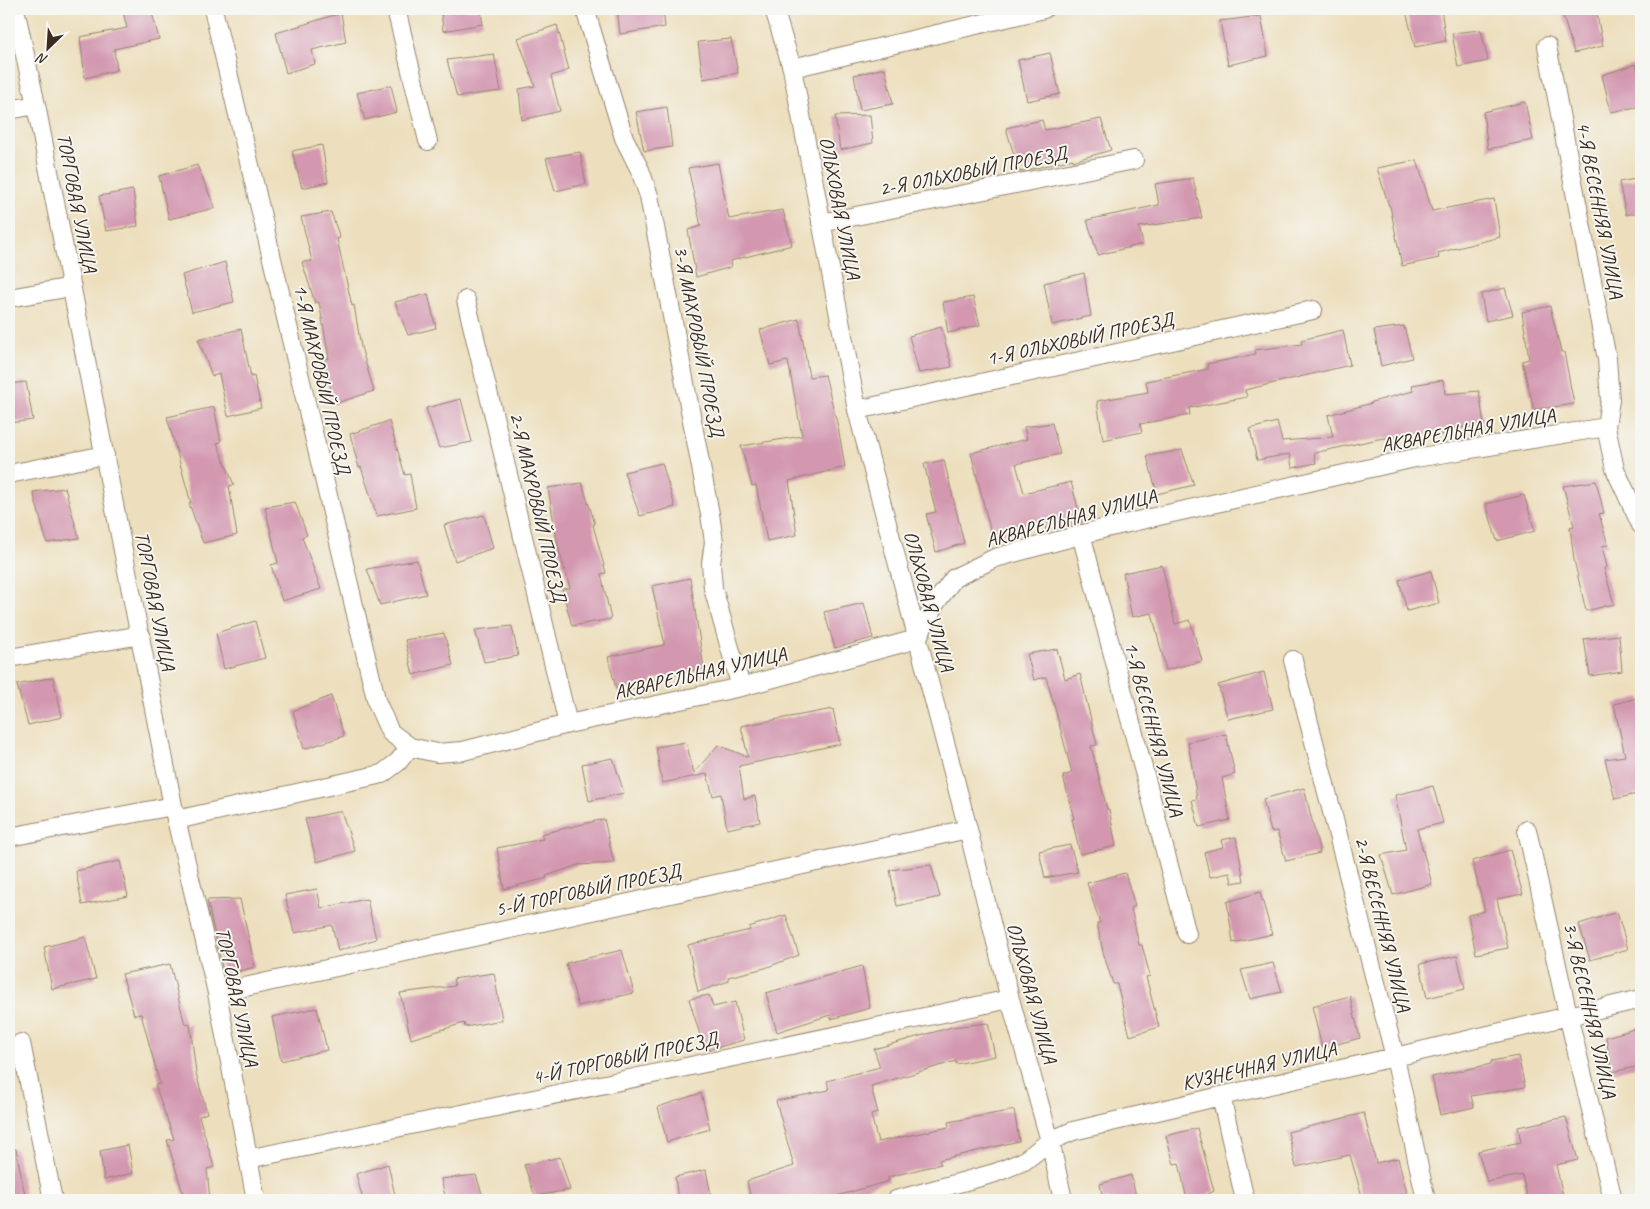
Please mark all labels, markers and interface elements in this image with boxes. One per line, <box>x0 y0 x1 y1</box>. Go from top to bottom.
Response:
north arrow <box>22 22 72 72</box>
text: N <box>33 49 50 69</box>
street label: 4-Я ВЕСЕННЯЯ УЛИЦА <box>1571 119 1630 301</box>
street label: ТОРГОВАЯ УЛИЦА <box>51 131 103 276</box>
street label: ОЛЬХОВАЯ УЛИЦА <box>814 135 866 282</box>
street label: 2-Я ОЛЬХОВЫЙ ПРОЕЗД <box>877 140 1070 201</box>
street label: 3-Я МАХРОВЫЙ ПРОЕЗД <box>668 244 730 440</box>
street label: 1-Я МАХРОВЫЙ ПРОЕЗД <box>288 282 356 478</box>
street label: 1-Я ОЛЬХОВЫЙ ПРОЕЗД <box>984 307 1177 371</box>
street label: АКВАРЕЛЬНАЯ УЛИЦА <box>1379 402 1558 458</box>
street label: 2-Я МАХРОВЫЙ ПРОЕЗД <box>504 410 572 606</box>
street label: АКВАРЕЛЬНАЯ УЛИЦА <box>983 483 1160 553</box>
street label: ОЛЬХОВАЯ УЛИЦА <box>898 528 960 675</box>
street label: ТОРГОВАЯ УЛИЦА <box>129 529 181 674</box>
street label: 1-Я ВЕСЕННЯЯ УЛИЦА <box>1119 639 1190 820</box>
street label: АКВАРЕЛЬНАЯ УЛИЦА <box>611 641 789 705</box>
street label: 2-Я ВЕСЕННЯЯ УЛИЦА <box>1349 834 1417 1015</box>
street label: 5-Й ТОРГОВЫЙ ПРОЕЗД <box>493 858 684 922</box>
street label: ОЛЬХОВАЯ УЛИЦА <box>1001 920 1063 1067</box>
street label: 3-Я ВЕСЕННЯЯ УЛИЦА <box>1558 920 1623 1101</box>
street label: ТОРГОВАЯ УЛИЦА <box>210 925 264 1070</box>
street label: 4-Й ТОРГОВЫЙ ПРОЕЗД <box>530 1026 721 1090</box>
street label: КУЗНЕЧНАЯ УЛИЦА <box>1179 1036 1339 1096</box>

